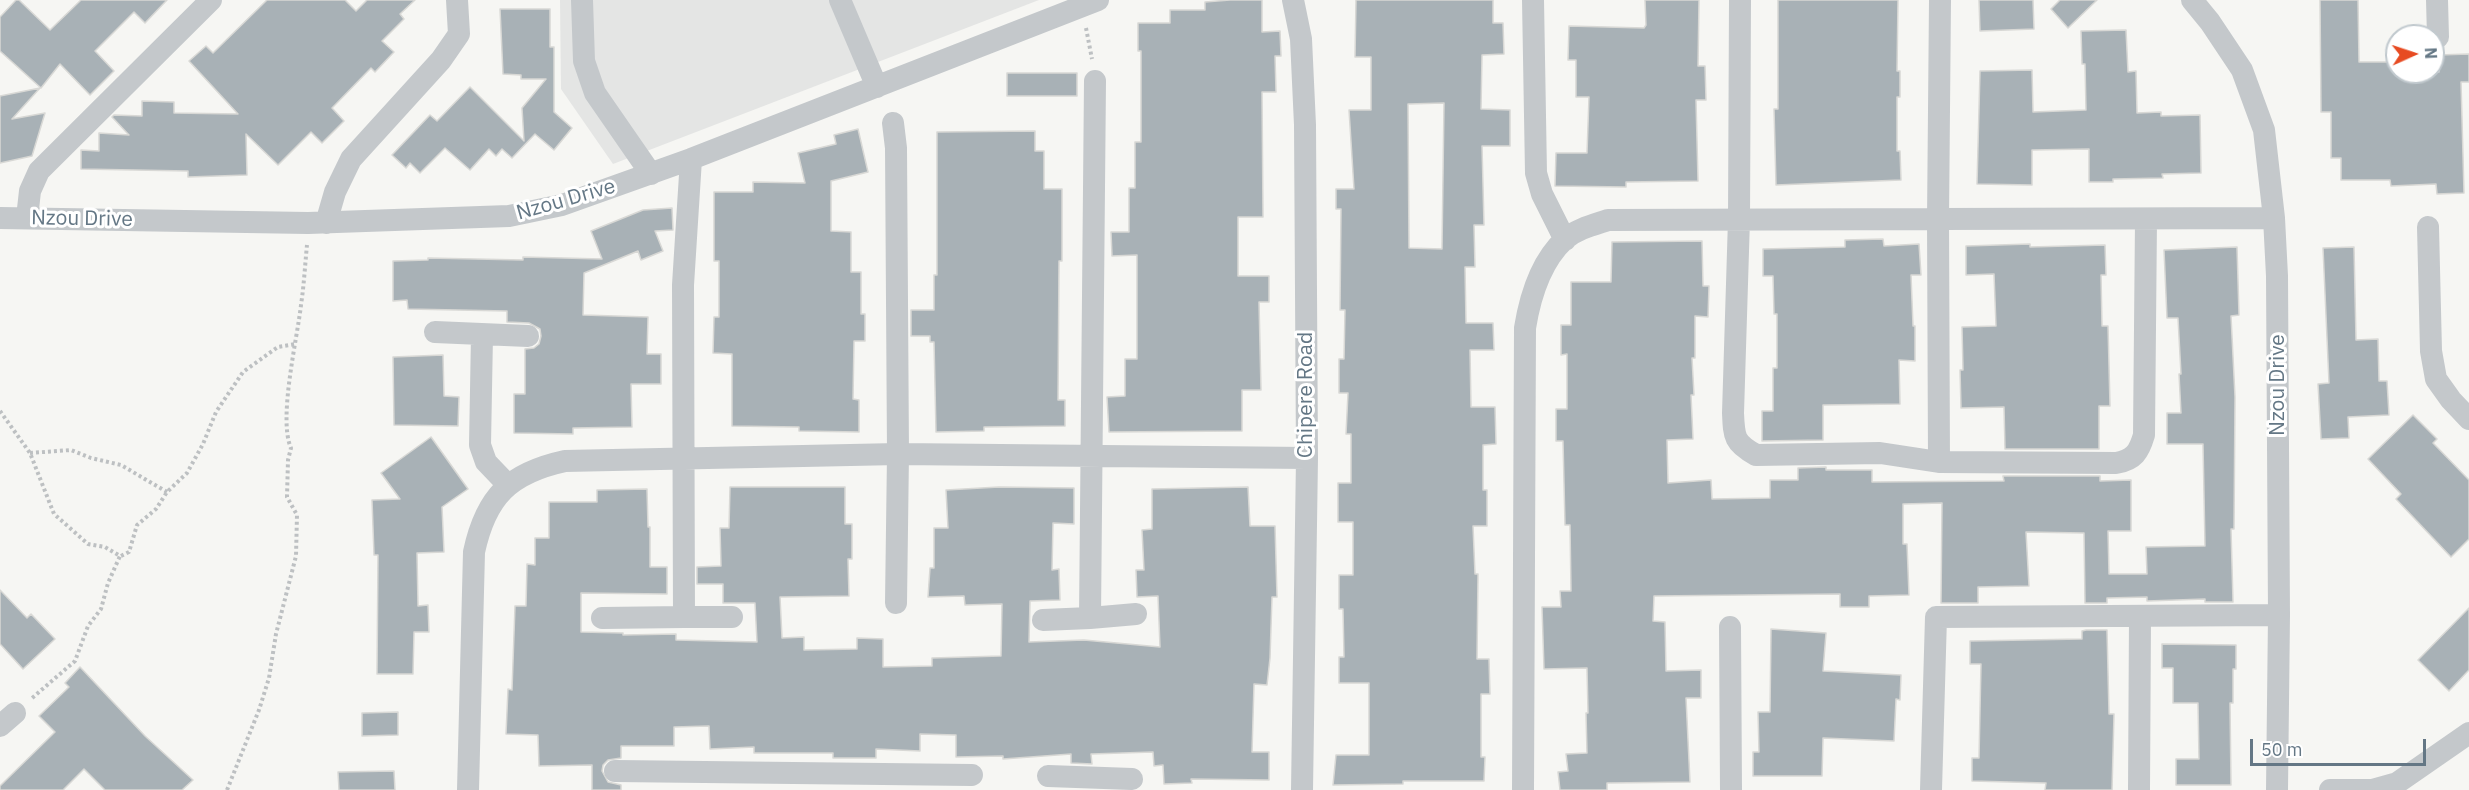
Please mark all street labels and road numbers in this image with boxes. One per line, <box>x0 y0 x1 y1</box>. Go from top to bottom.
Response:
street label: Nzou Drive <box>514 174 618 226</box>
street label: Nzou Drive <box>31 206 133 232</box>
street label: Chipere Road <box>1293 332 1319 458</box>
street label: Nzou Drive <box>2265 334 2291 436</box>

